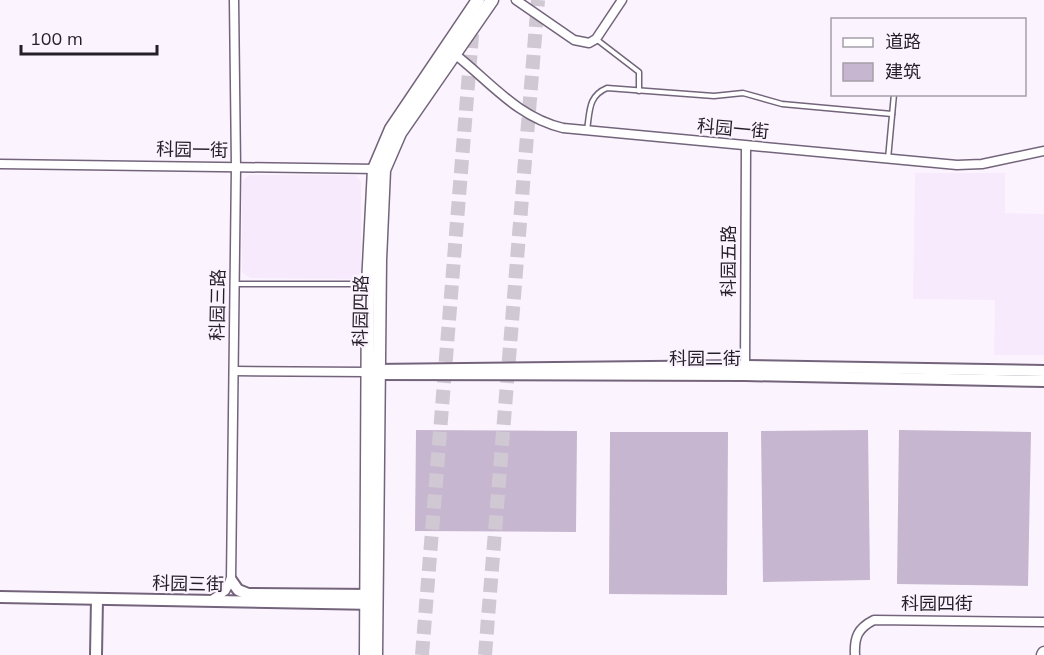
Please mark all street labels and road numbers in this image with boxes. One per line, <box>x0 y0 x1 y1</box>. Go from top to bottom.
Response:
street label: 科园一街 <box>696 114 770 143</box>
street label: 科园一街 <box>156 137 228 162</box>
street label: 科园五路 <box>717 225 740 297</box>
street label: 科园三路 <box>205 269 230 341</box>
street label: 科园四路 <box>348 275 373 347</box>
street label: 科园二街 <box>669 347 741 370</box>
street label: 科园三街 <box>152 571 224 596</box>
street label: 科园四街 <box>901 592 973 615</box>

